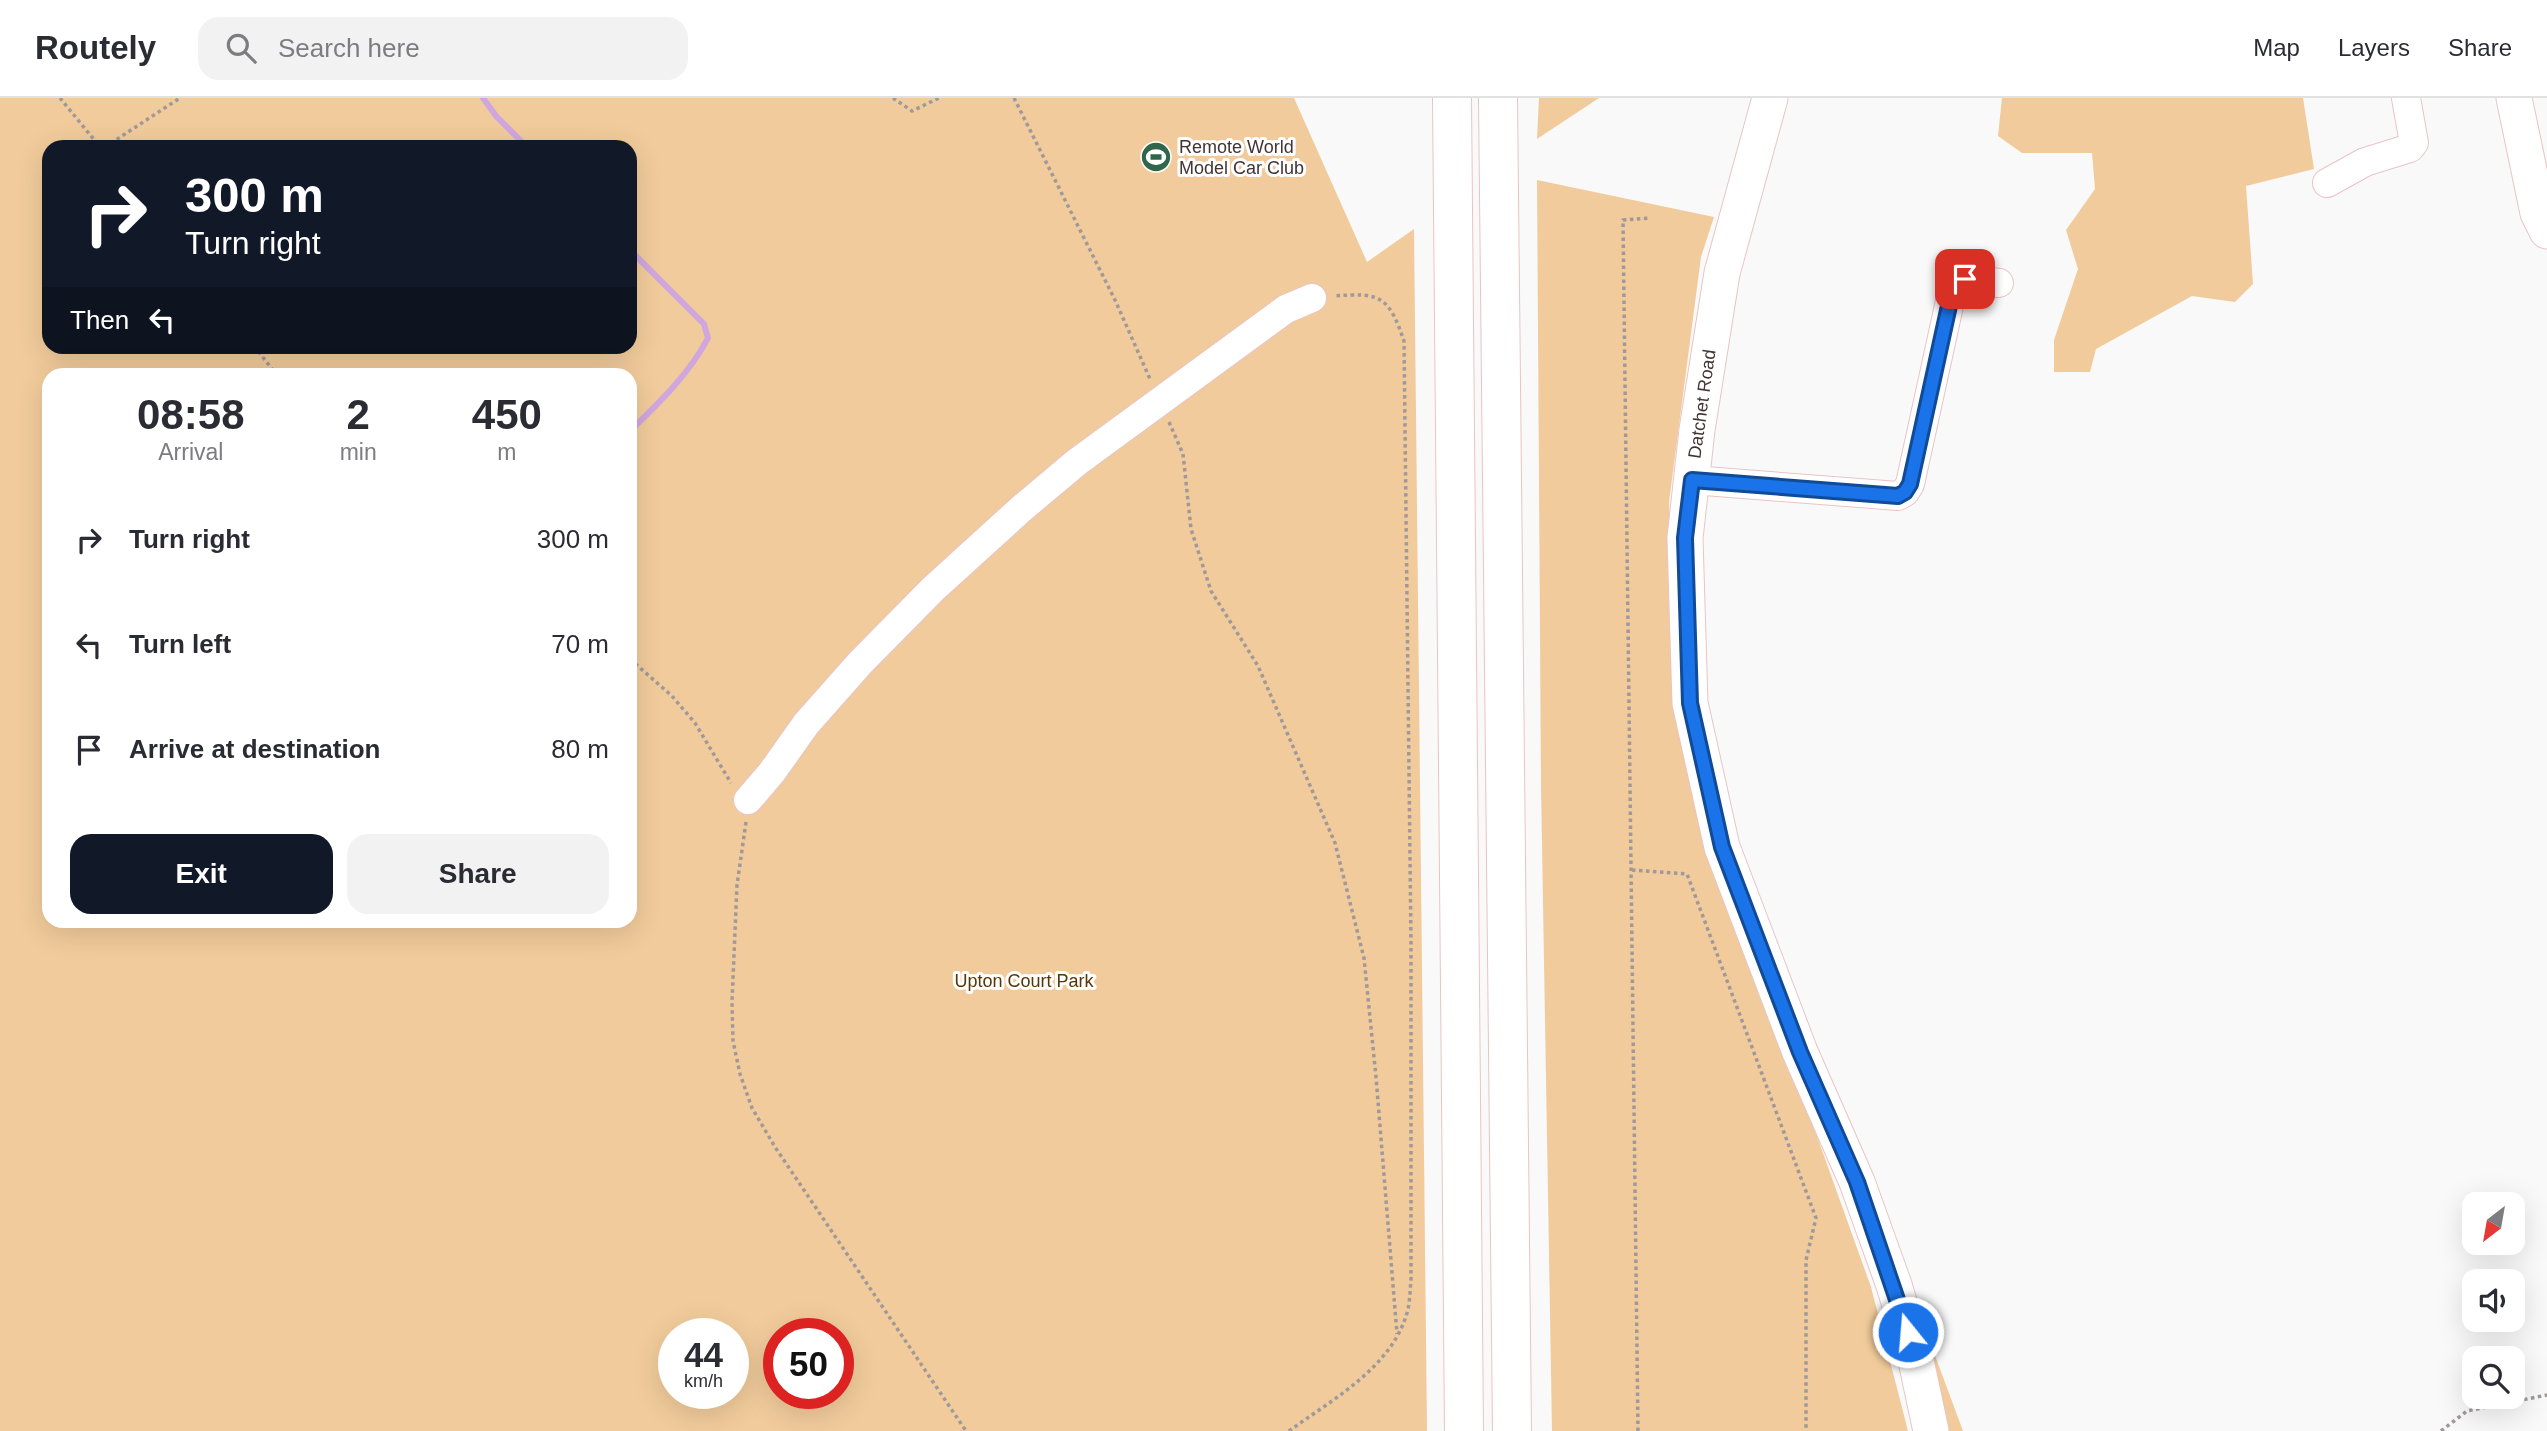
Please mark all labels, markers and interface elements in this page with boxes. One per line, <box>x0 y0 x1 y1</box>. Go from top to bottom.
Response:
search box <box>198 17 688 80</box>
text: Routely <box>35 29 156 66</box>
icon: search <box>222 29 260 67</box>
text: Search here <box>278 33 420 63</box>
text: Map <box>2253 34 2300 61</box>
text: Layers <box>2338 34 2410 61</box>
text: Share <box>2448 34 2512 61</box>
place label: Remote World Model Car Club <box>1179 137 1304 178</box>
sports icon: Remote World Model Car Club <box>1139 140 1173 174</box>
icon: right <box>70 168 161 259</box>
text: 300 m <box>185 168 324 222</box>
text: Turn right <box>185 225 321 261</box>
pin <box>1935 249 1995 309</box>
icon: arrive <box>1946 260 1984 298</box>
icon: left <box>143 301 181 339</box>
text: Then <box>70 305 129 335</box>
street label: Datchet Road <box>1684 348 1720 460</box>
text: 08:58 <box>137 391 245 438</box>
text: 2 <box>346 391 370 438</box>
text: 450 <box>472 391 542 438</box>
text: Arrival <box>158 439 223 465</box>
text: min <box>340 439 377 465</box>
text: m <box>497 439 516 465</box>
icon: right <box>70 521 108 559</box>
text: Turn right <box>129 524 250 554</box>
text: 300 m <box>537 524 609 554</box>
icon: left <box>70 626 108 664</box>
text: Turn left <box>129 629 231 659</box>
text: 70 m <box>551 629 609 659</box>
icon: arrive <box>70 731 108 769</box>
text: Arrive at destination <box>129 734 380 764</box>
text: 80 m <box>551 734 609 764</box>
button: Exit <box>70 834 333 914</box>
button: Share <box>347 834 609 914</box>
park label: Upton Court Park <box>954 971 1095 991</box>
north arrow <box>2462 1192 2525 1255</box>
map controls <box>2462 1192 2525 1409</box>
button: sound <box>2462 1269 2525 1332</box>
position arrow <box>1871 1295 1945 1369</box>
speed limit sign: 50 <box>763 1318 854 1409</box>
text: 44 <box>684 1335 723 1374</box>
button: search <box>2462 1346 2525 1409</box>
text: km/h <box>684 1371 723 1391</box>

